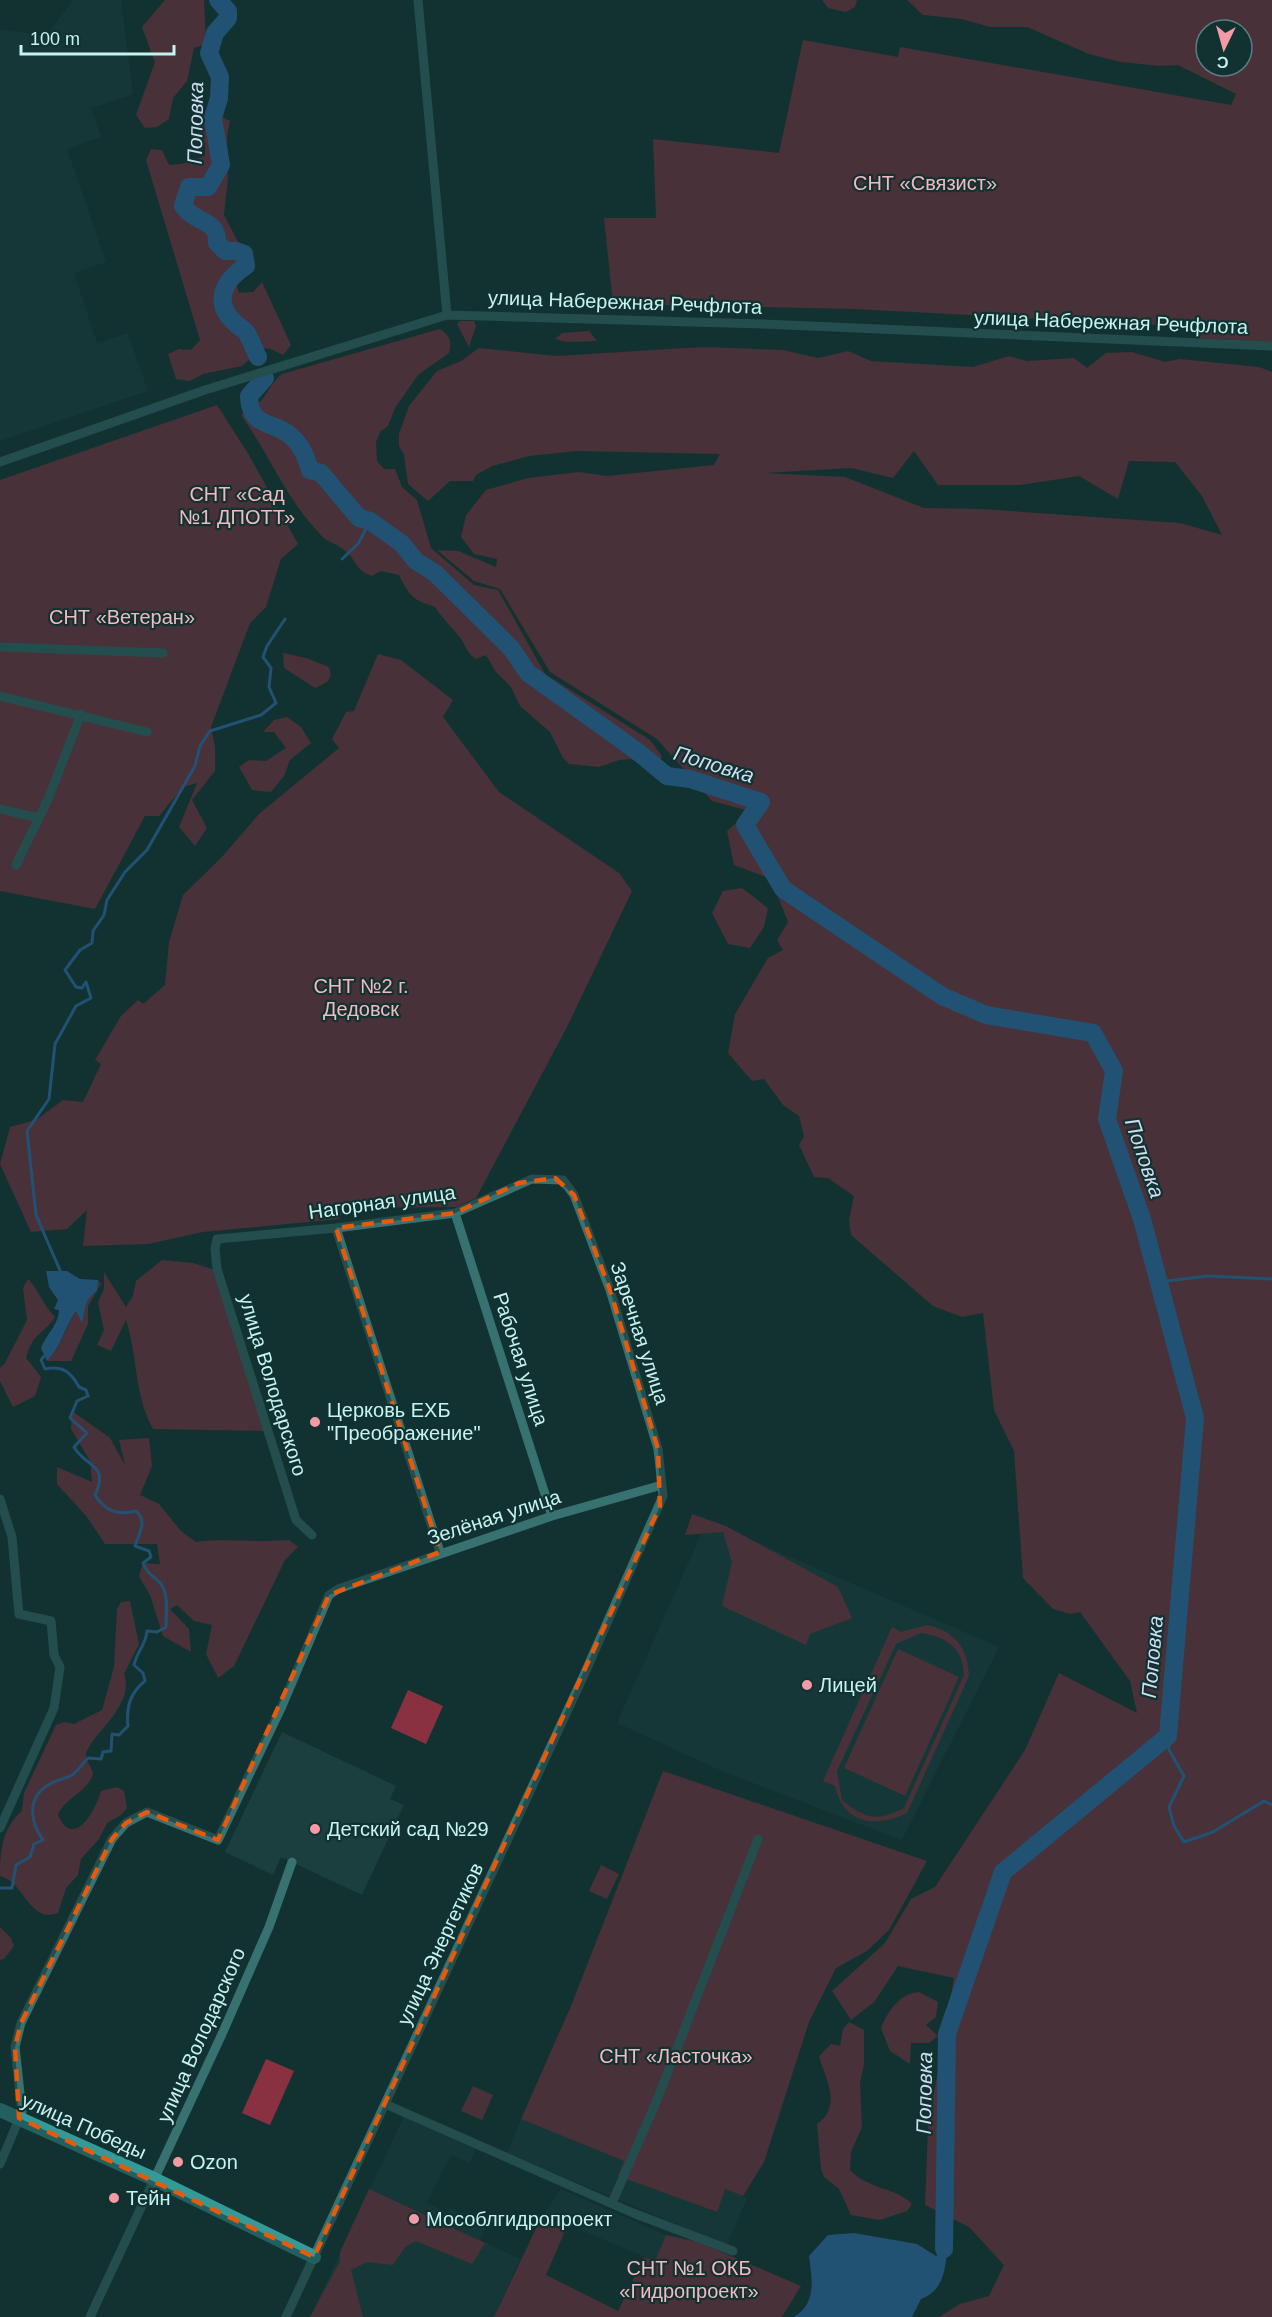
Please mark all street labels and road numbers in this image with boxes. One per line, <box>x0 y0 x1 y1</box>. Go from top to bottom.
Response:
street label: улица Набережная Речфлота <box>487 286 763 318</box>
street label: улица Набережная Речфлота <box>973 306 1249 338</box>
street label: Нагорная улица <box>307 1181 458 1223</box>
street label: Заречная улица <box>607 1259 674 1408</box>
street label: Рабочая улица <box>489 1290 553 1429</box>
street label: улица Володарского <box>235 1291 311 1479</box>
street label: Зелёная улица <box>425 1485 564 1549</box>
street label: улица Энергетиков <box>393 1859 487 2029</box>
street label: улица Володарского <box>152 1944 250 2126</box>
street label: улица Победы <box>18 2089 150 2163</box>

